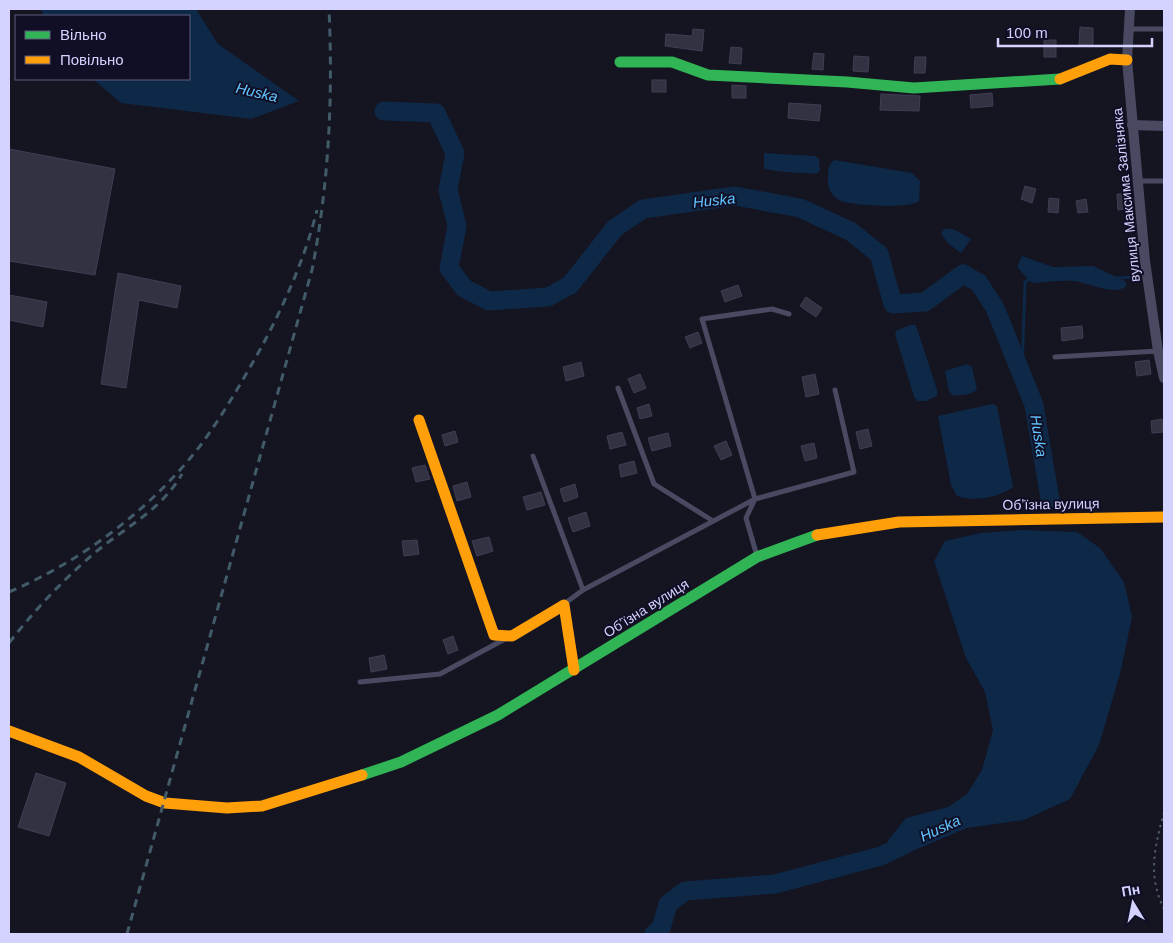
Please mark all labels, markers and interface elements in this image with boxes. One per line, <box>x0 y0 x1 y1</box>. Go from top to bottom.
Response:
legend <box>15 15 190 80</box>
scale bar <box>998 15 1152 47</box>
text: 100 m <box>1006 24 1048 41</box>
text: Вільно <box>60 26 107 43</box>
text: Повільно <box>60 51 124 68</box>
water label: Huska <box>234 79 280 105</box>
street label: вулиця Максима Залізняка <box>1109 107 1143 283</box>
water label: Huska <box>692 189 736 211</box>
water label: Huska <box>1027 414 1051 458</box>
street label: Обʼїзна вулиця <box>1002 495 1100 513</box>
street label: Обʼїзна вулиця <box>601 575 691 641</box>
water label: Huska <box>917 811 963 845</box>
north arrow <box>1108 878 1158 928</box>
text: Пн <box>1120 881 1141 900</box>

